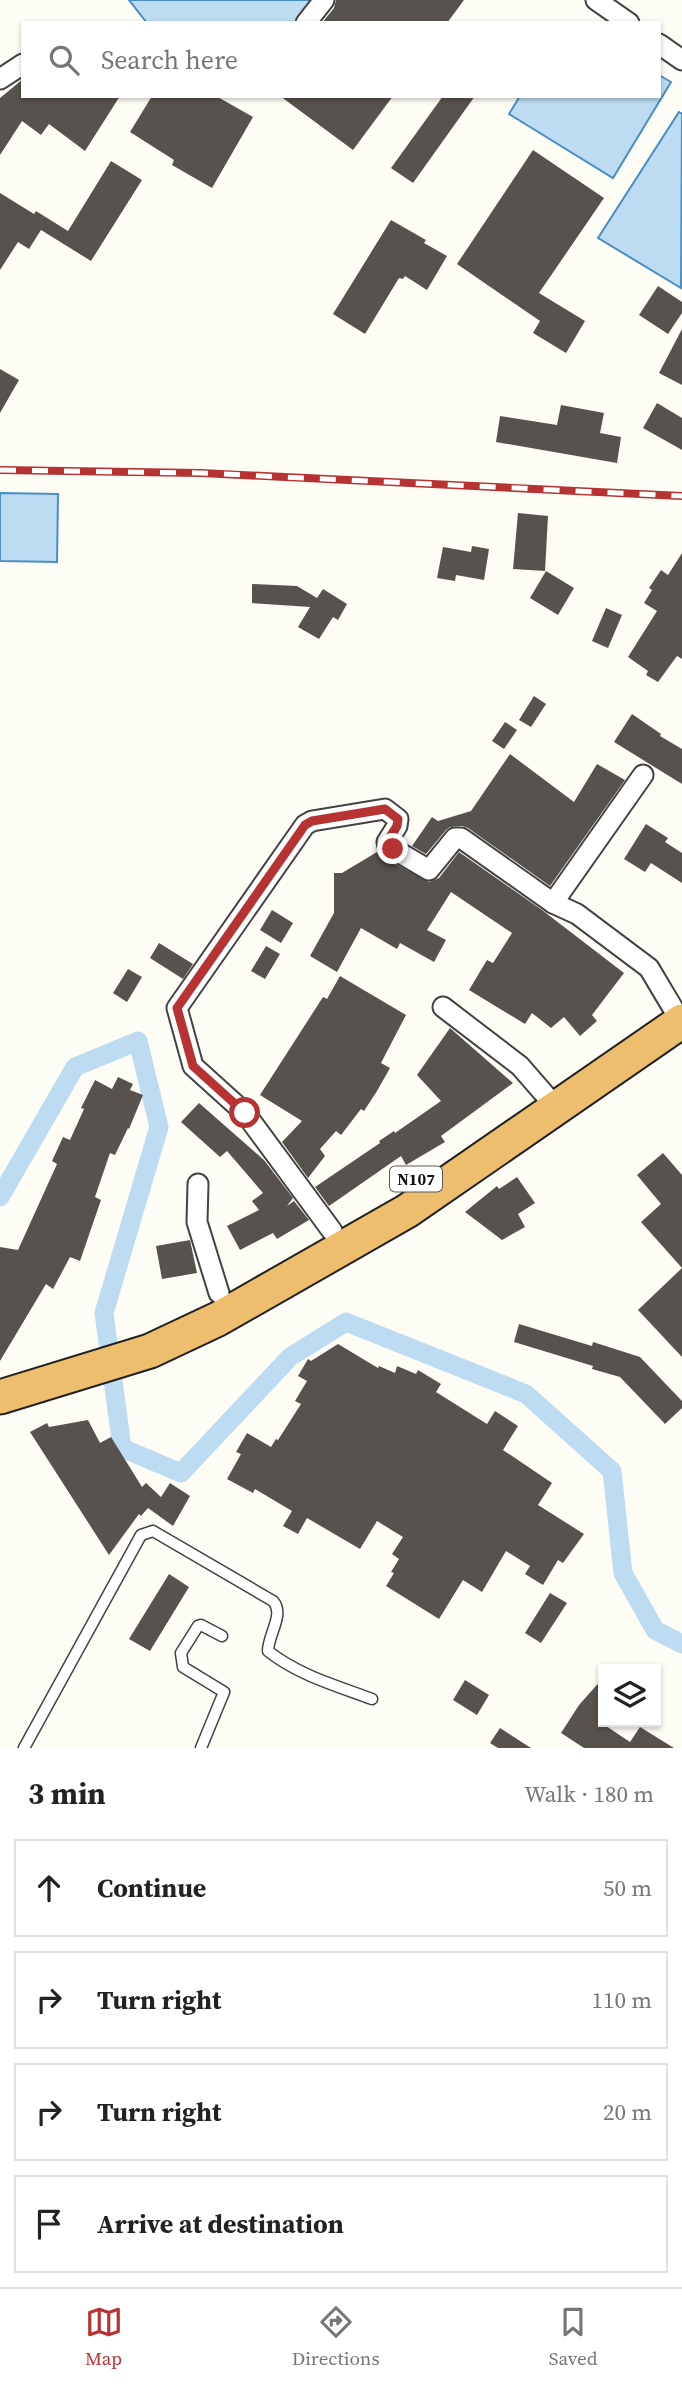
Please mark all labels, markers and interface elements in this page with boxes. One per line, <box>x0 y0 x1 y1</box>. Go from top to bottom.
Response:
search box <box>21 21 661 98</box>
icon: search <box>45 41 83 79</box>
text: Search here <box>101 42 238 78</box>
route end <box>377 833 408 864</box>
route start <box>229 1097 260 1128</box>
road number: N107 <box>390 1166 442 1191</box>
map controls <box>598 1664 661 1727</box>
button: layers <box>598 1664 661 1727</box>
text: 3 min <box>28 1773 106 1814</box>
text: Walk · 180 m <box>524 1778 654 1810</box>
icon: ahead <box>30 1869 68 1907</box>
text: Continue <box>97 1870 206 1906</box>
text: 50 m <box>603 1872 652 1904</box>
icon: right <box>30 1981 68 2019</box>
text: Turn right <box>97 1982 221 2018</box>
text: 110 m <box>591 1984 652 2016</box>
icon: right <box>30 2093 68 2131</box>
text: Turn right <box>97 2094 221 2130</box>
text: 20 m <box>603 2096 652 2128</box>
icon: arrive <box>30 2205 68 2243</box>
text: Arrive at destination <box>97 2206 344 2242</box>
tab: Map <box>85 2303 123 2371</box>
tab: Directions <box>292 2303 380 2371</box>
tab: Saved <box>549 2303 597 2371</box>

